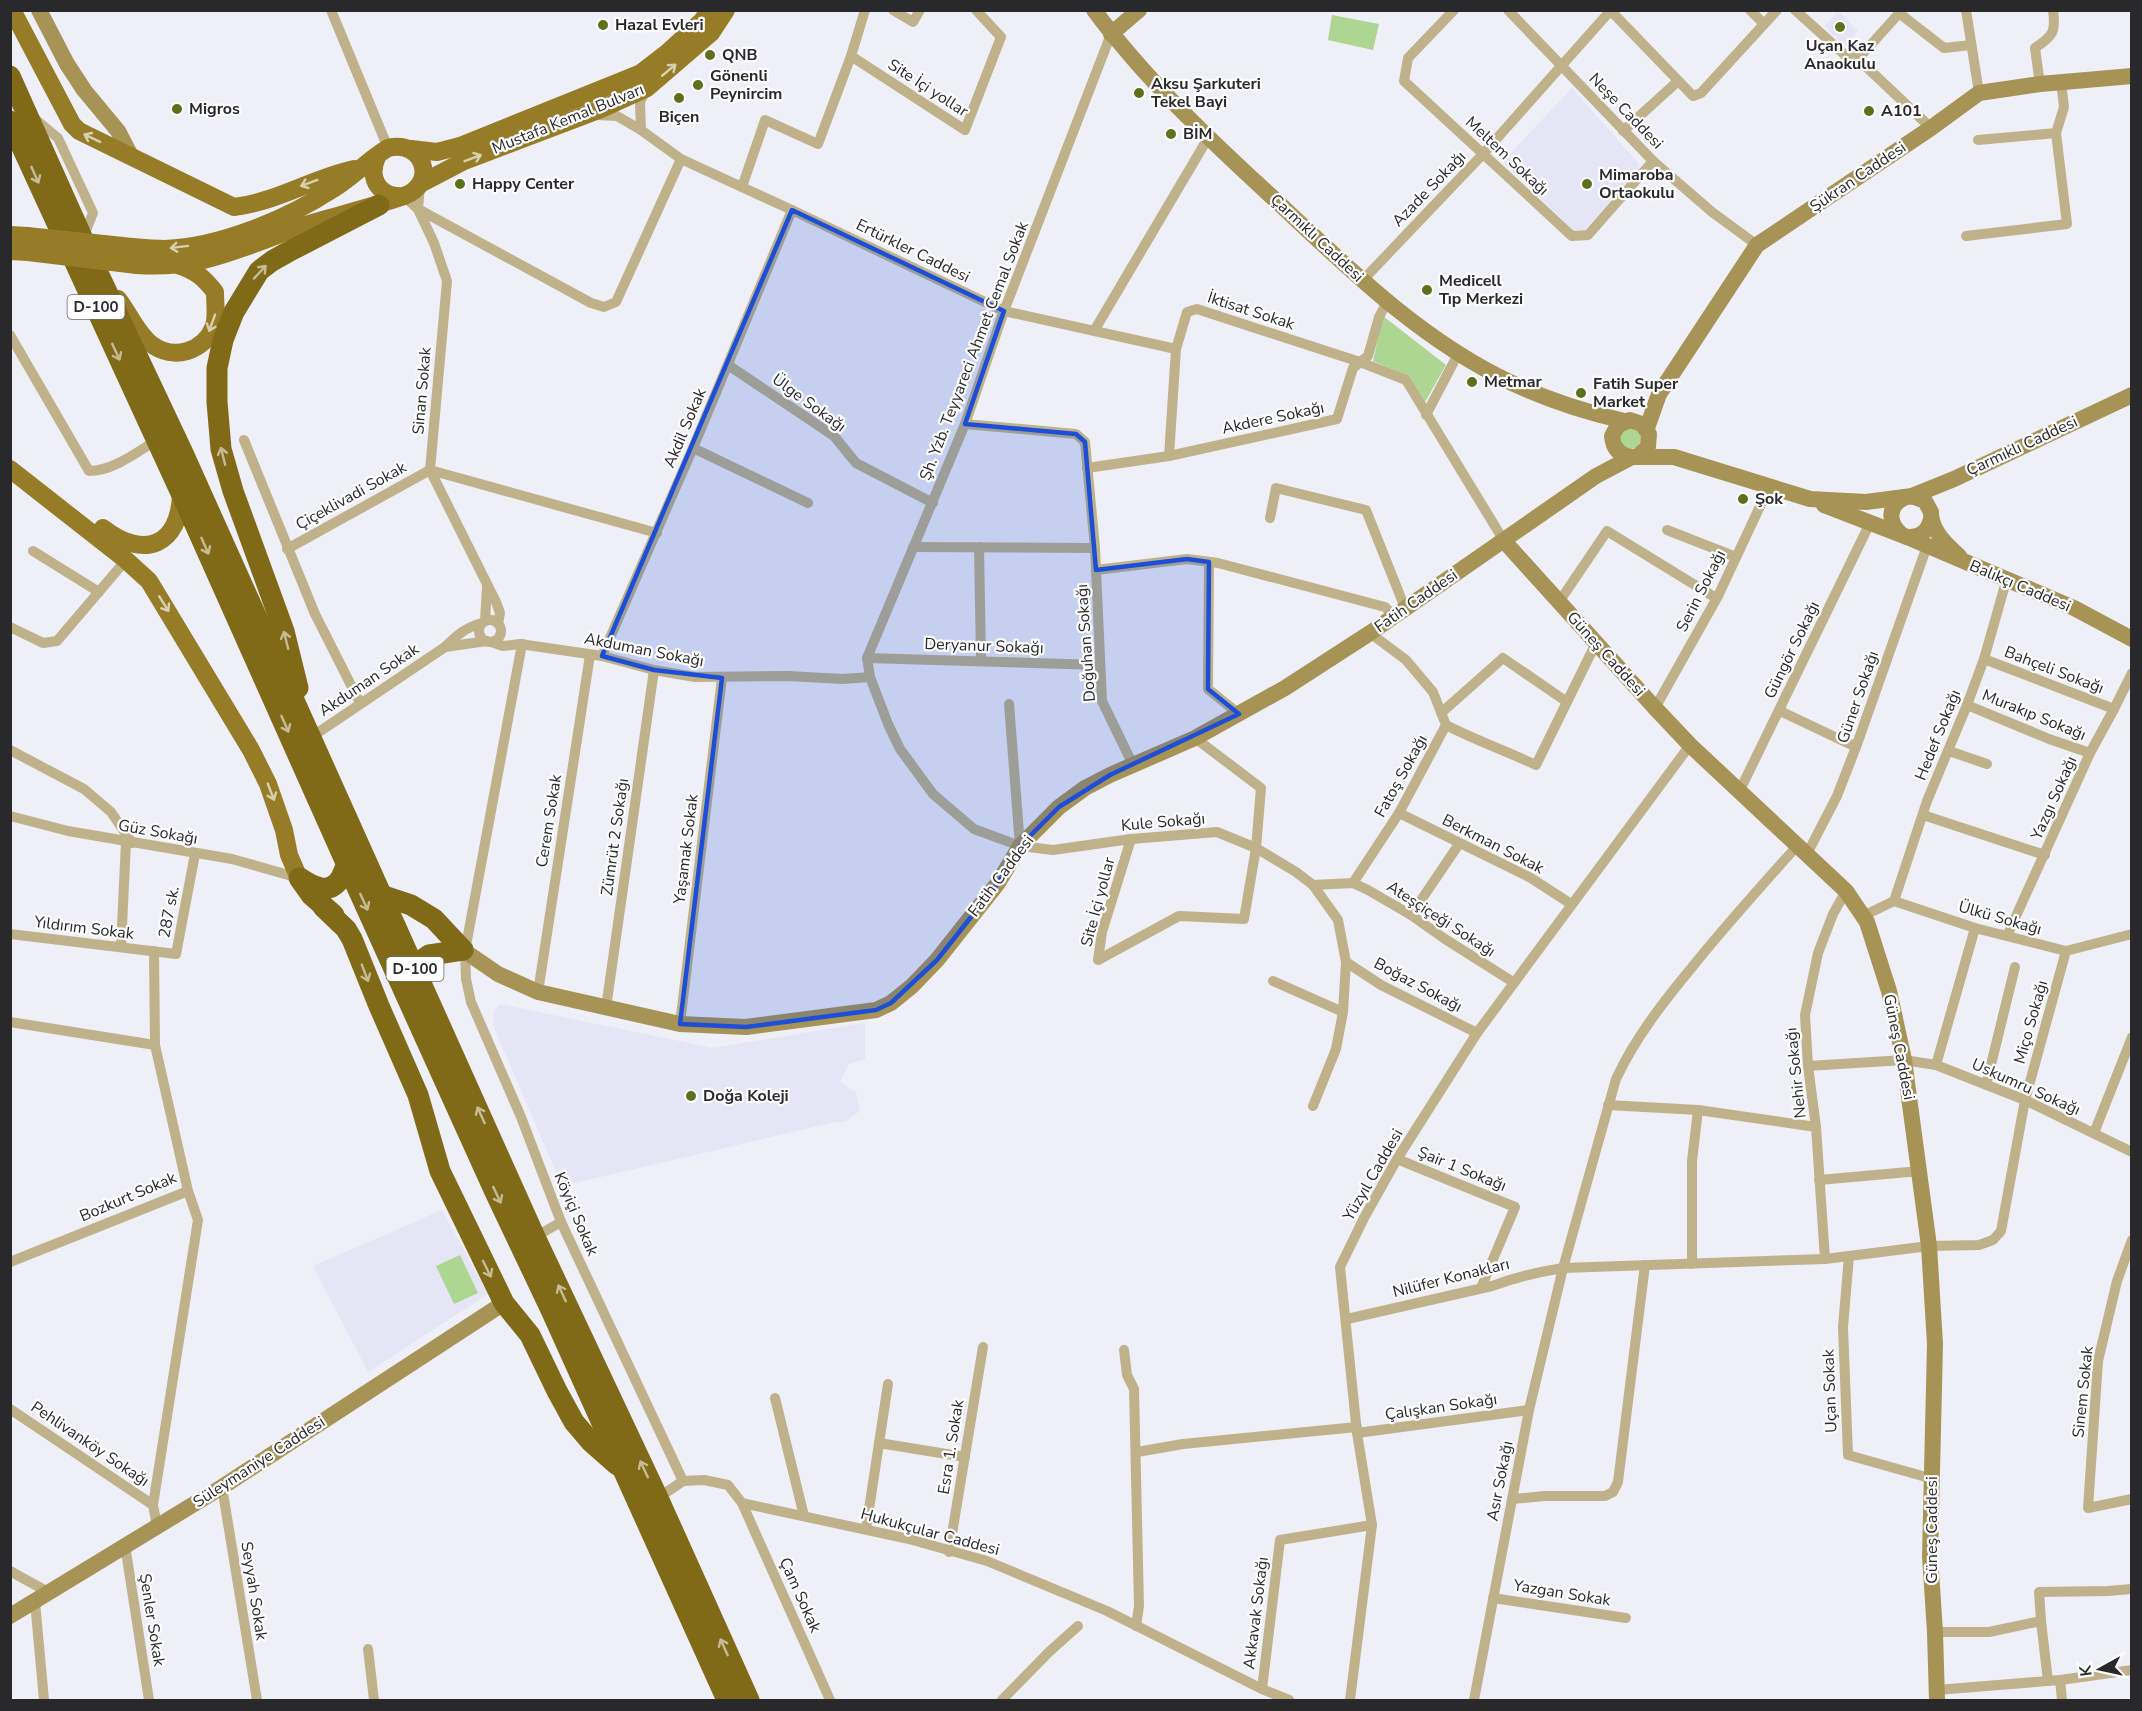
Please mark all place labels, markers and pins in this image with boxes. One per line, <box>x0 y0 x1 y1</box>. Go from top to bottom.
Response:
place label: Hazal Evleri <box>615 14 704 36</box>
marker: Hazal Evleri <box>596 18 610 32</box>
marker: Uçan Kaz Anaokulu <box>1833 20 1847 34</box>
place label: Uçan Kaz Anaokulu <box>1804 35 1876 75</box>
place label: QNB <box>722 44 758 66</box>
marker: QNB <box>703 48 717 62</box>
place label: Gönenli Peynircim <box>710 65 782 105</box>
place label: Aksu Şarkuteri Tekel Bayi <box>1151 73 1261 113</box>
marker: Gönenli Peynircim <box>691 78 705 92</box>
marker: Aksu Şarkuteri Tekel Bayi <box>1132 86 1146 100</box>
marker: Biçen <box>672 91 686 105</box>
place label: Migros <box>189 98 240 120</box>
place label: A101 <box>1881 100 1922 122</box>
marker: Migros <box>170 102 184 116</box>
marker: A101 <box>1862 104 1876 118</box>
place label: Biçen <box>659 106 699 128</box>
place label: BİM <box>1183 123 1212 145</box>
marker: BİM <box>1164 127 1178 141</box>
place label: Mimaroba Ortaokulu <box>1599 164 1675 204</box>
place label: Happy Center <box>472 173 575 195</box>
marker: Happy Center <box>453 177 467 191</box>
marker: Mimaroba Ortaokulu <box>1580 177 1594 191</box>
place label: Medicell Tıp Merkezi <box>1439 270 1523 310</box>
marker: Medicell Tıp Merkezi <box>1420 283 1434 297</box>
place label: Metmar <box>1484 371 1542 393</box>
place label: Fatih Super Market <box>1593 373 1679 413</box>
marker: Metmar <box>1465 375 1479 389</box>
marker: Fatih Super Market <box>1574 386 1588 400</box>
place label: Şok <box>1755 488 1783 510</box>
marker: Şok <box>1736 492 1750 506</box>
place label: Doğa Koleji <box>703 1085 789 1107</box>
marker: Doğa Koleji <box>684 1089 698 1103</box>

